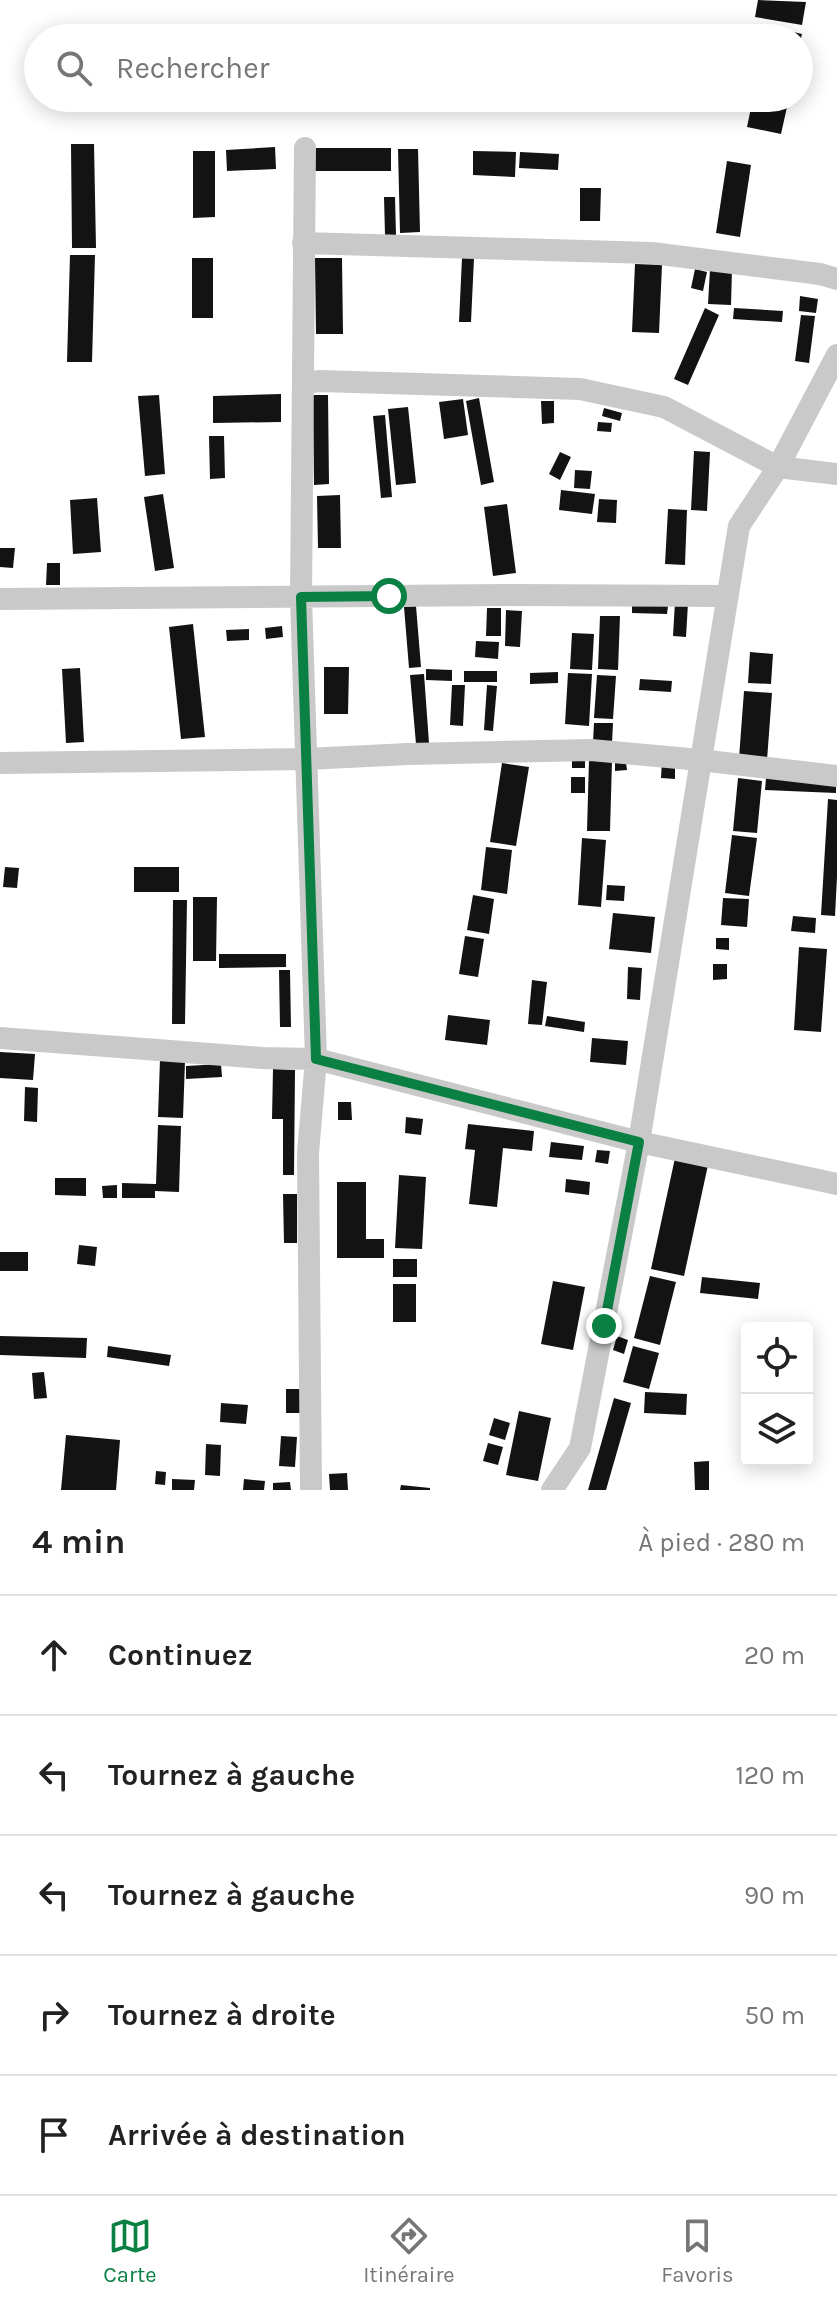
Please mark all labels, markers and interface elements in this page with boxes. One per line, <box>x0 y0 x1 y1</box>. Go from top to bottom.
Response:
search box <box>24 24 813 112</box>
icon: search <box>52 46 96 90</box>
text: Rechercher <box>116 50 269 86</box>
route start <box>371 578 407 614</box>
route end <box>586 1308 622 1344</box>
map controls <box>741 1322 813 1466</box>
button: locate <box>741 1322 813 1394</box>
button: layers <box>741 1394 813 1466</box>
text: 4 min <box>32 1522 125 1562</box>
text: À pied · 280 m <box>638 1527 805 1558</box>
icon: ahead <box>32 1633 76 1677</box>
text: Continuez <box>108 1637 253 1673</box>
text: 20 m <box>744 1640 805 1671</box>
icon: left <box>32 1753 76 1797</box>
text: Tournez à gauche <box>108 1757 355 1793</box>
text: 120 m <box>735 1760 805 1791</box>
icon: left <box>32 1873 76 1917</box>
text: Tournez à gauche <box>108 1877 355 1913</box>
text: 90 m <box>744 1880 805 1911</box>
icon: right <box>32 1993 76 2037</box>
text: Tournez à droite <box>108 1997 336 2033</box>
text: 50 m <box>744 2000 805 2031</box>
icon: arrive <box>32 2113 76 2157</box>
text: Arrivée à destination <box>108 2117 406 2153</box>
tab: Carte <box>103 2214 156 2288</box>
tab: Itinéraire <box>363 2214 455 2288</box>
tab: Favoris <box>661 2214 734 2288</box>

